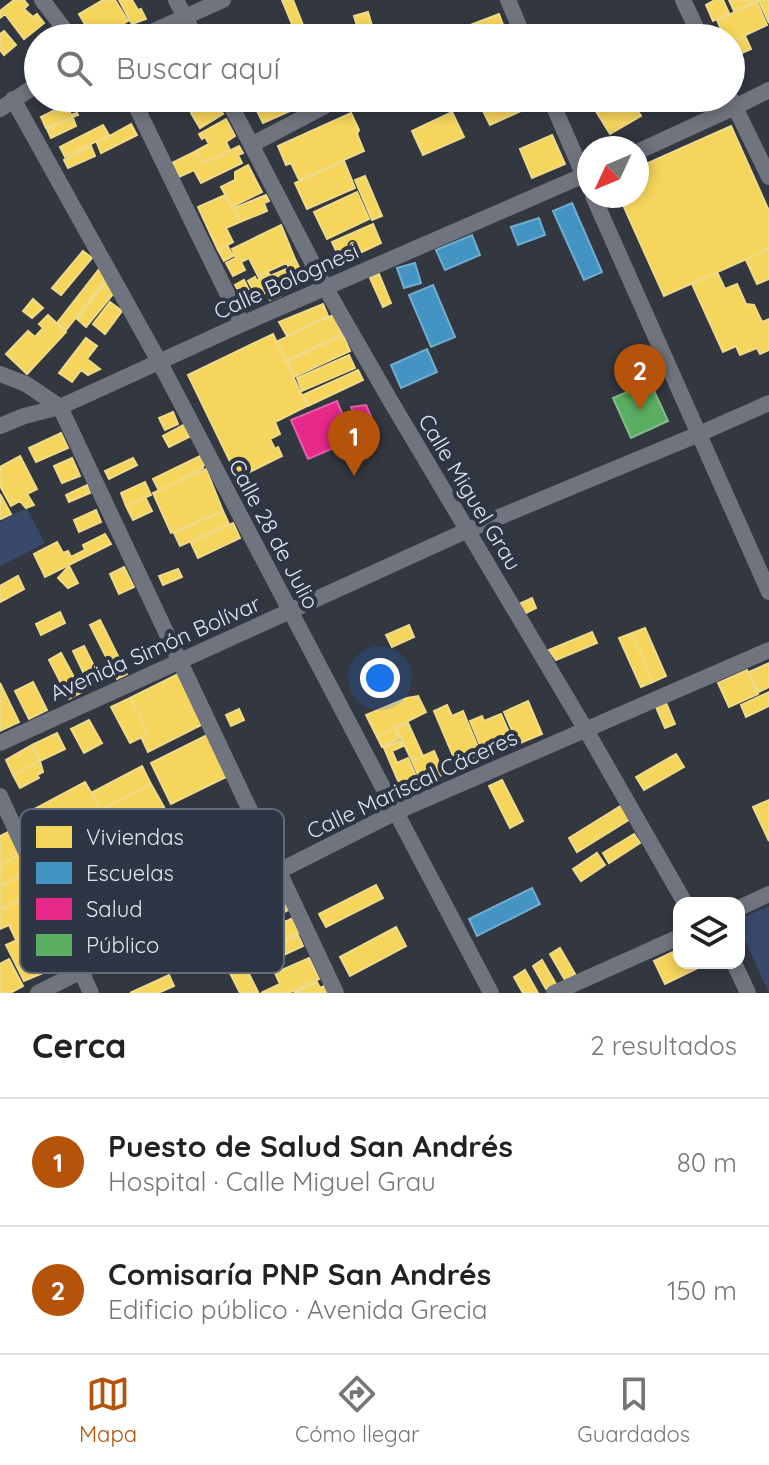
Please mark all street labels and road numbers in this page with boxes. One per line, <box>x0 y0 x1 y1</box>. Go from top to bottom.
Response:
street label: Calle Bolognesi <box>209 237 363 325</box>
street label: Calle Miguel Grau <box>412 409 528 575</box>
street label: Calle 28 de Julio <box>223 454 325 614</box>
street label: Avenida Simón Bolívar <box>45 589 265 707</box>
street label: Calle Mariscal Cáceres <box>302 723 522 845</box>

